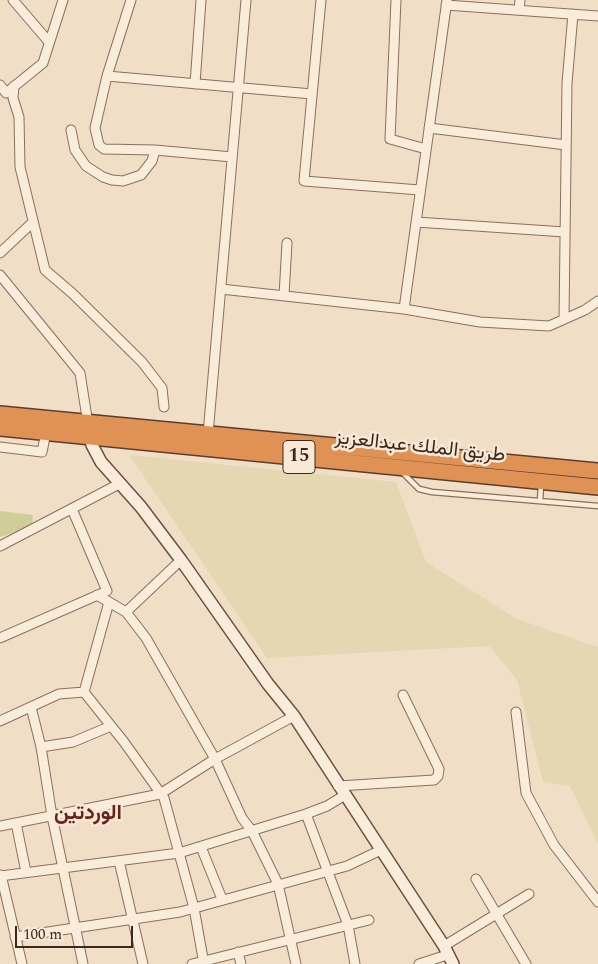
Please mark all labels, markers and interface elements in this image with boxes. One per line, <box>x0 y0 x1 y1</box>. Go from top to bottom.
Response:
street label: طريق الملك عبدالعزيز <box>334 427 506 469</box>
road number: 15 <box>283 441 315 474</box>
district label: الوردتين <box>54 802 122 828</box>
scale bar <box>18 916 135 948</box>
text: 100 m <box>23 923 62 946</box>

